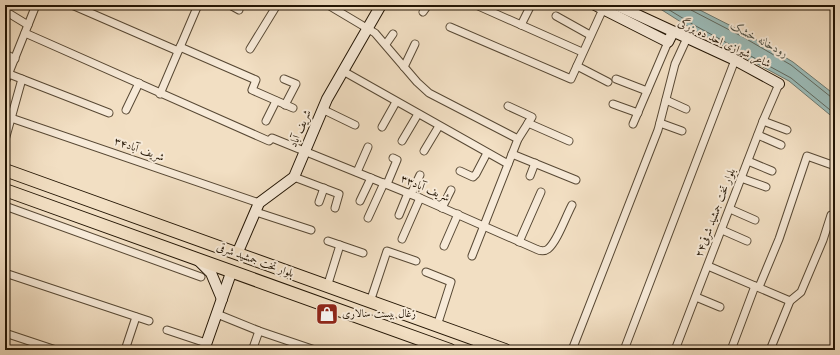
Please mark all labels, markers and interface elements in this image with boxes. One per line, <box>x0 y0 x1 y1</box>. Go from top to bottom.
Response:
street label: شاعر شیرازی احد ده بزرگی <box>675 14 774 71</box>
water label: رودخانه خشک <box>728 19 790 61</box>
street label: شریف آباد <box>285 107 315 150</box>
street label: شریف آباد۳۴ <box>112 133 167 165</box>
street label: بلوار تخت جمشید شرقی۲۴ <box>693 167 739 259</box>
street label: شریف آباد۳۳ <box>398 171 453 205</box>
street label: بلوار تخت جمشید شرقی <box>215 241 295 281</box>
shop icon: زغال بیست سالاری <box>314 301 340 327</box>
place label: زغال بیست سالاری <box>342 309 416 320</box>

